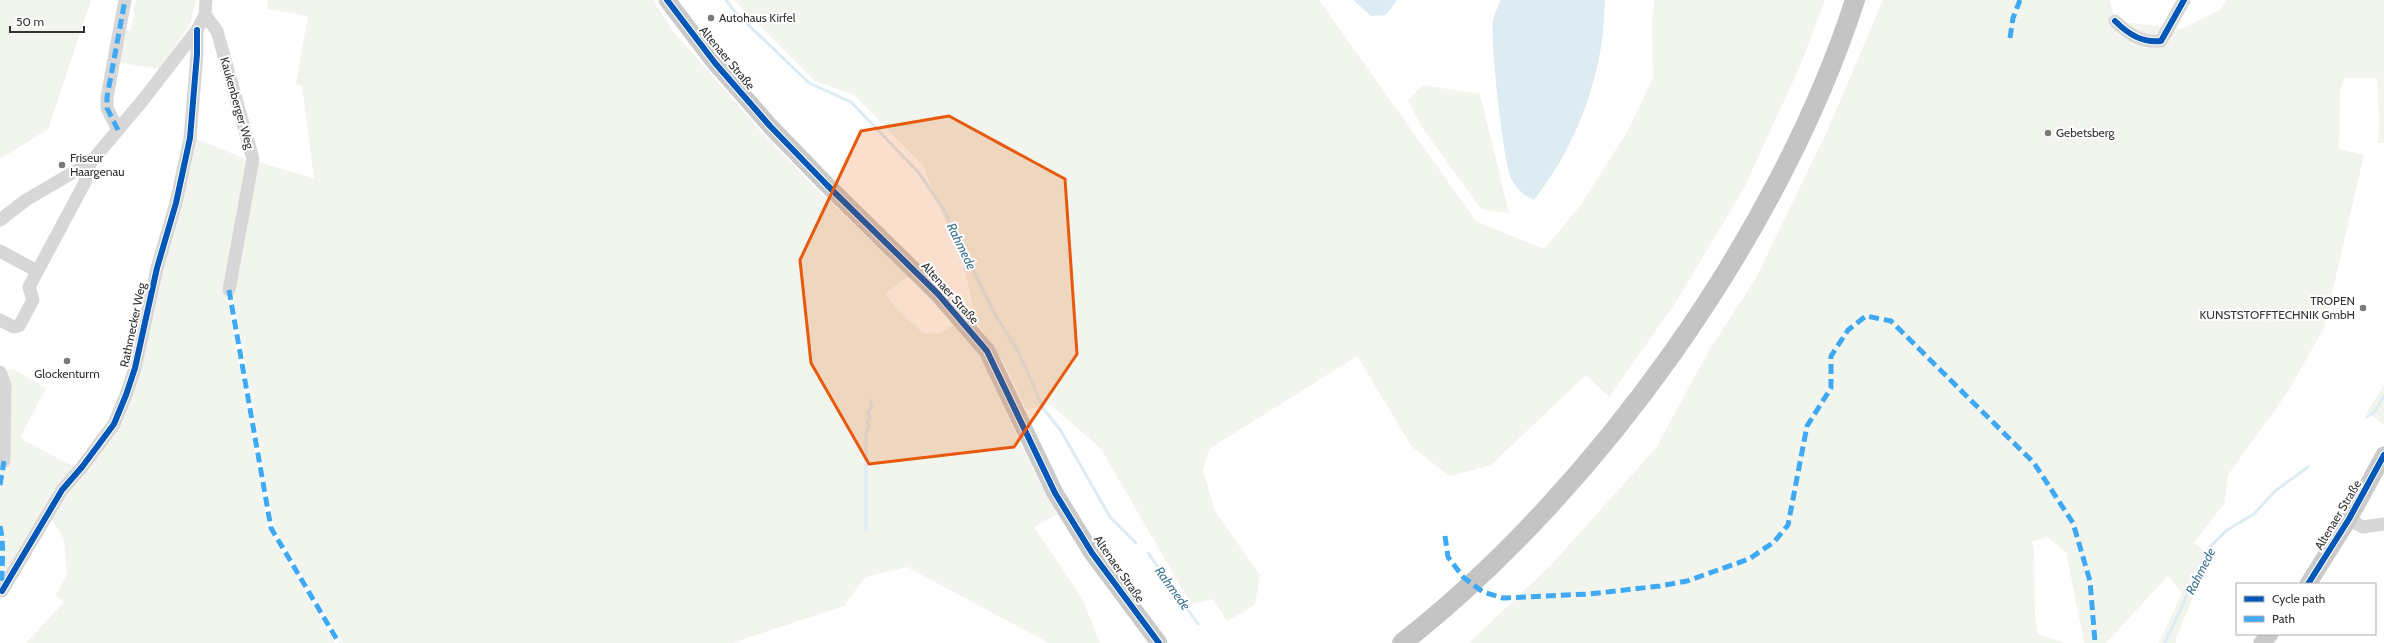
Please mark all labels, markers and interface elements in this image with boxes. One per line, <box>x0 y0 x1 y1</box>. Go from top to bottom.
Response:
scale bar <box>10 8 84 34</box>
place label: Autohaus Kirfel <box>719 10 796 25</box>
marker: Autohaus Kirfel <box>706 13 716 23</box>
text: 50 m <box>16 14 44 29</box>
street label: Altenaer Straße <box>696 23 758 93</box>
street label: Kaukenberger Weg <box>217 55 258 152</box>
place label: Gebetsberg <box>2056 125 2115 140</box>
marker: Gebetsberg <box>2043 128 2053 138</box>
place label: Friseur Haargenau <box>70 150 124 179</box>
marker: Friseur Haargenau <box>57 160 67 170</box>
water label: Rahmede <box>944 220 980 272</box>
street label: Altenaer Straße <box>918 258 982 327</box>
street label: Rathmecker Weg <box>116 280 149 369</box>
place label: TROPEN KUNSTSTOFFTECHNIK GmbH <box>2200 293 2355 322</box>
marker: TROPEN KUNSTSTOFFTECHNIK GmbH <box>2358 303 2368 313</box>
marker: Glockenturm <box>62 356 72 366</box>
place label: Glockenturm <box>34 366 100 381</box>
street label: Altenaer Straße <box>2311 477 2364 552</box>
street label: Altenaer Straße <box>1091 532 1148 605</box>
water label: Rahmede <box>2182 545 2218 597</box>
water label: Rahmede <box>1152 563 1194 613</box>
legend <box>2236 583 2376 635</box>
text: Cycle path <box>2272 591 2325 606</box>
text: Path <box>2272 611 2295 626</box>

